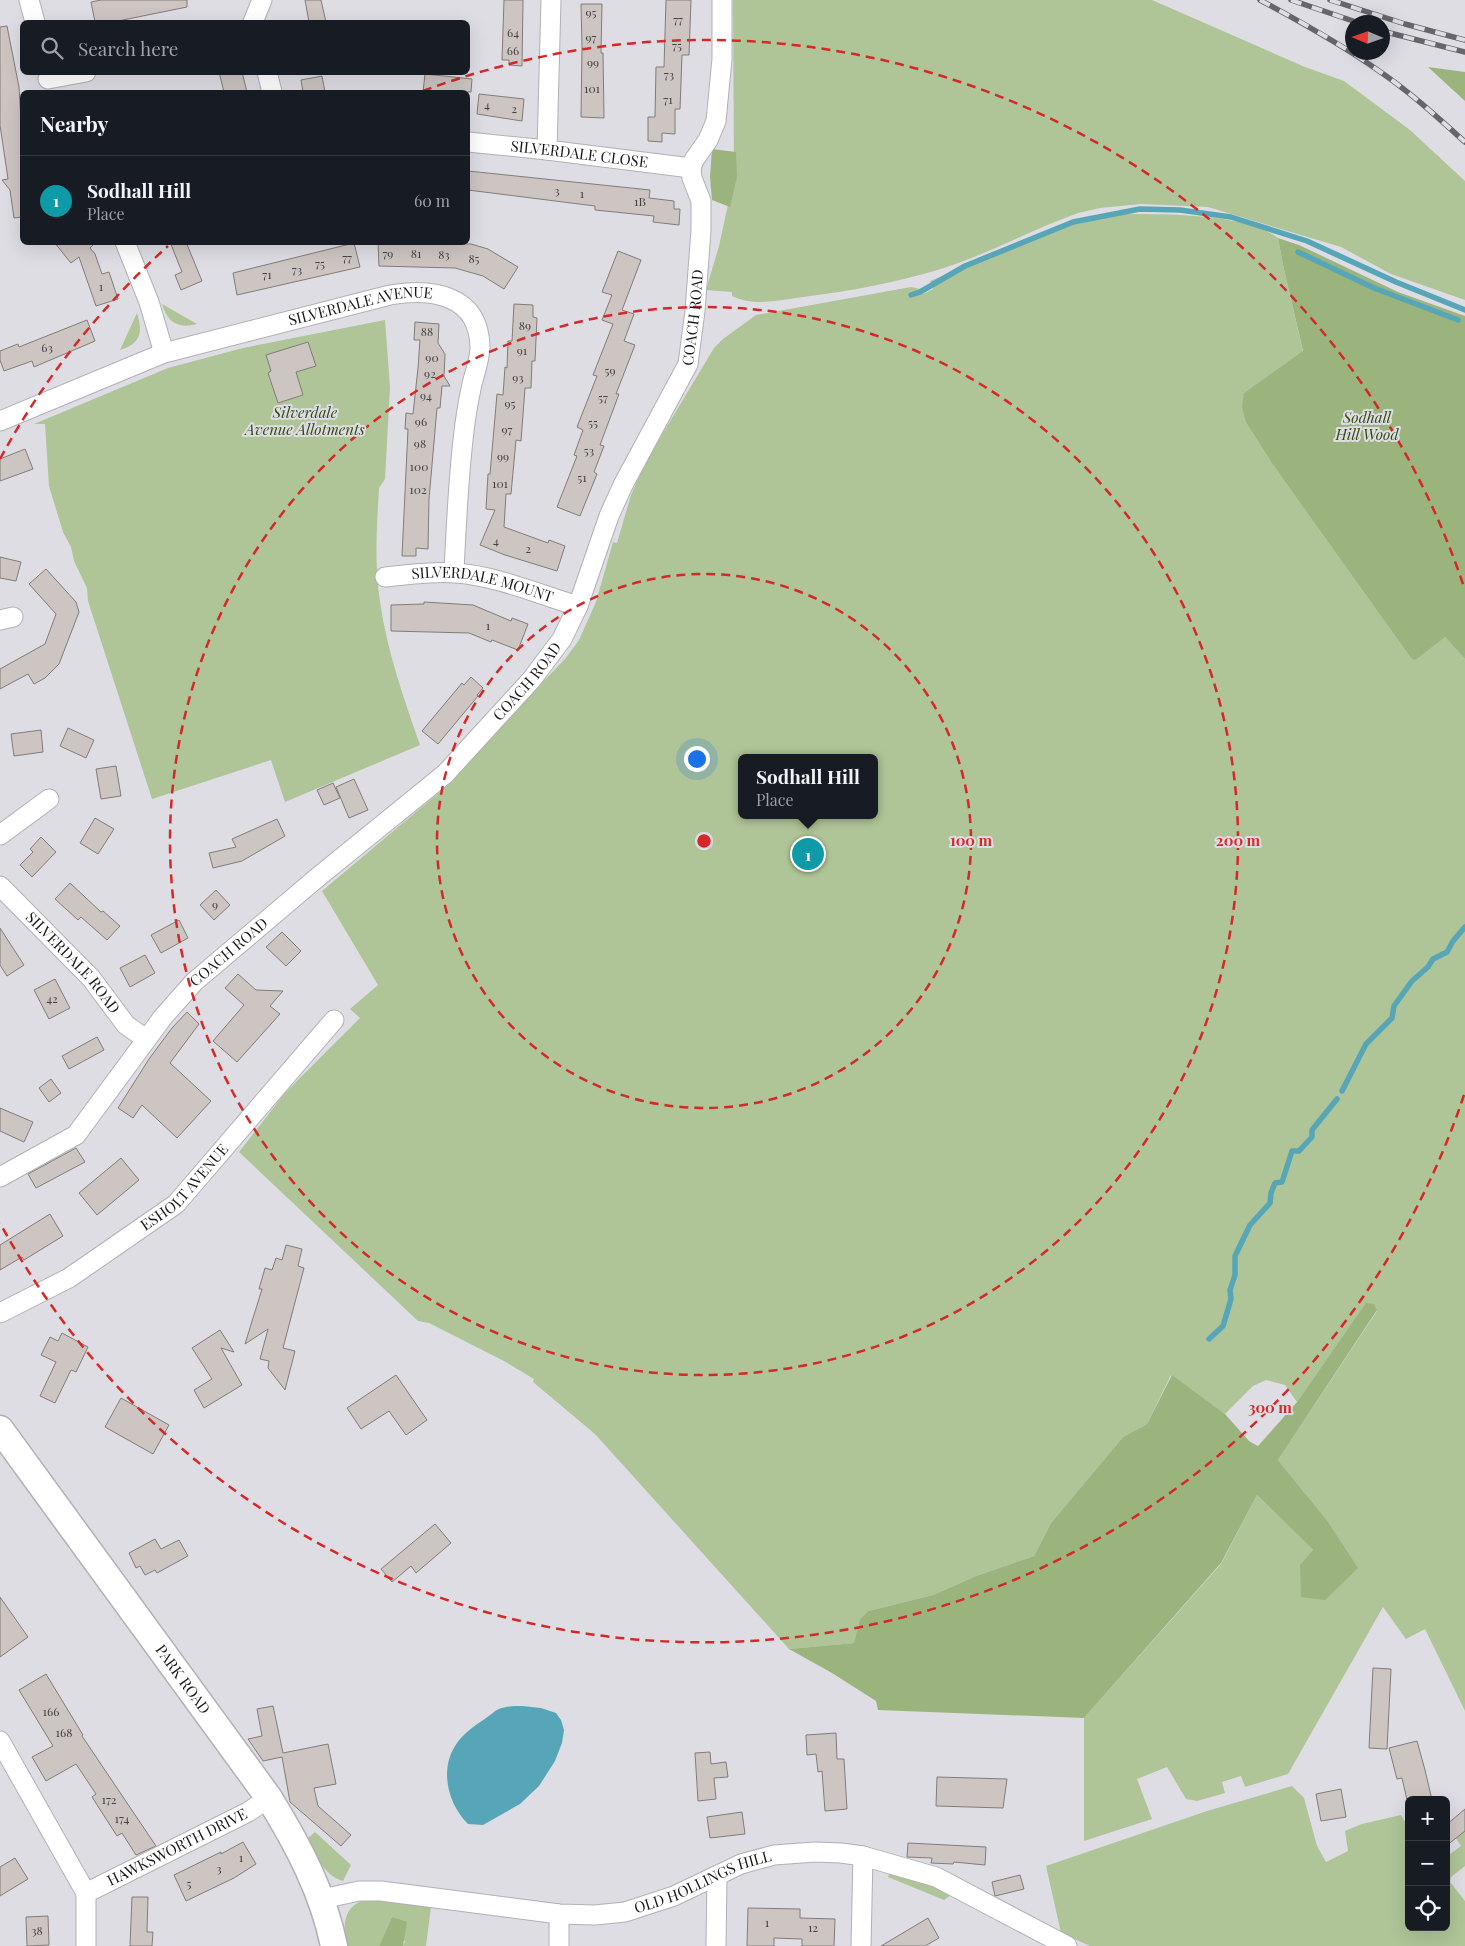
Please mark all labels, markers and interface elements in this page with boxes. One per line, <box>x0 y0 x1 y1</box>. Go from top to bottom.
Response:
house number: 95 <box>585 4 597 20</box>
house number: 77 <box>673 11 683 27</box>
north arrow <box>1345 15 1390 60</box>
search box <box>20 20 470 75</box>
house number: 64 <box>507 24 519 40</box>
house number: 97 <box>586 29 597 45</box>
icon: search <box>38 34 66 62</box>
text: Search here <box>78 35 178 61</box>
house number: 75 <box>672 37 682 53</box>
house number: 66 <box>507 42 519 58</box>
house number: 99 <box>587 54 599 70</box>
house number: 73 <box>664 66 674 82</box>
house number: 101 <box>584 80 601 96</box>
house number: 71 <box>663 91 673 107</box>
house number: 4 <box>484 96 490 112</box>
house number: 2 <box>511 100 517 116</box>
text: Nearby <box>40 109 109 137</box>
street label: SILVERDALE CLOSE <box>510 135 649 172</box>
text: Sodhall Hill <box>87 177 191 203</box>
house number: 3 <box>554 182 560 198</box>
house number: 1 <box>580 185 585 201</box>
text: 1 <box>53 190 59 211</box>
text: 60 m <box>414 190 450 211</box>
house number: 1B <box>634 193 646 209</box>
text: Place <box>87 203 125 224</box>
house number: 79 <box>383 245 393 261</box>
house number: 81 <box>411 245 422 261</box>
house number: 83 <box>438 246 450 262</box>
house number: 77 <box>342 249 352 265</box>
house number: 85 <box>468 250 480 266</box>
house number: 75 <box>315 255 325 271</box>
house number: 73 <box>292 261 302 277</box>
house number: 71 <box>262 266 272 282</box>
street label: COACH ROAD <box>677 269 707 367</box>
house number: 1 <box>99 278 104 294</box>
street label: SILVERDALE AVENUE <box>286 282 434 330</box>
house number: 89 <box>519 317 531 333</box>
house number: 88 <box>421 323 433 339</box>
house number: 63 <box>41 339 53 355</box>
house number: 91 <box>517 342 528 358</box>
house number: 90 <box>425 349 439 365</box>
house number: 59 <box>604 362 616 378</box>
house number: 92 <box>424 365 436 381</box>
house number: 93 <box>512 369 524 385</box>
house number: 94 <box>420 387 432 403</box>
house number: 57 <box>598 389 608 405</box>
house number: 95 <box>504 395 516 411</box>
park label: Silverdale Avenue Allotments <box>243 402 365 439</box>
park label: Sodhall Hill Wood <box>1334 407 1399 444</box>
house number: 96 <box>415 413 427 429</box>
house number: 55 <box>588 414 598 430</box>
house number: 97 <box>502 421 513 437</box>
house number: 98 <box>414 435 426 451</box>
house number: 53 <box>584 442 594 458</box>
house number: 99 <box>497 448 509 464</box>
house number: 100 <box>410 458 428 474</box>
house number: 51 <box>577 469 587 485</box>
house number: 101 <box>492 475 509 491</box>
house number: 102 <box>409 481 427 497</box>
house number: 4 <box>493 532 499 548</box>
house number: 2 <box>525 540 531 556</box>
street label: SILVERDALE MOUNT <box>410 561 556 606</box>
house number: 1 <box>486 617 491 633</box>
street label: COACH ROAD <box>488 638 565 724</box>
your location <box>684 746 710 772</box>
popup <box>738 754 878 819</box>
text: Sodhall Hill <box>756 763 860 789</box>
text: Place <box>756 789 794 810</box>
text: 100 m <box>950 830 993 850</box>
text: 200 m <box>1216 830 1261 850</box>
centre of rings <box>695 832 713 850</box>
pin: 1 <box>792 835 824 873</box>
house number: 9 <box>212 896 218 912</box>
street label: SILVERDALE ROAD <box>22 907 125 1017</box>
street label: COACH ROAD <box>185 913 272 990</box>
house number: 42 <box>46 990 58 1006</box>
street label: ESHOLT AVENUE <box>136 1139 232 1235</box>
text: 300 m <box>1248 1397 1292 1417</box>
street label: PARK ROAD <box>151 1640 216 1718</box>
house number: 166 <box>43 1703 59 1719</box>
house number: 168 <box>56 1724 72 1740</box>
house number: 172 <box>101 1791 117 1807</box>
map controls <box>1405 1796 1450 1931</box>
button: + <box>1405 1796 1450 1841</box>
street label: HAWKSWORTH DRIVE <box>103 1803 250 1890</box>
house number: 174 <box>115 1810 129 1826</box>
button: − <box>1405 1841 1450 1886</box>
street label: OLD HOLLINGS HILL <box>631 1845 773 1917</box>
house number: 1 <box>239 1849 244 1865</box>
house number: 3 <box>216 1860 222 1876</box>
house number: 5 <box>187 1875 192 1891</box>
button: locate <box>1405 1886 1450 1931</box>
house number: 1 <box>765 1914 770 1930</box>
house number: 12 <box>808 1919 818 1935</box>
house number: 38 <box>31 1922 43 1938</box>

